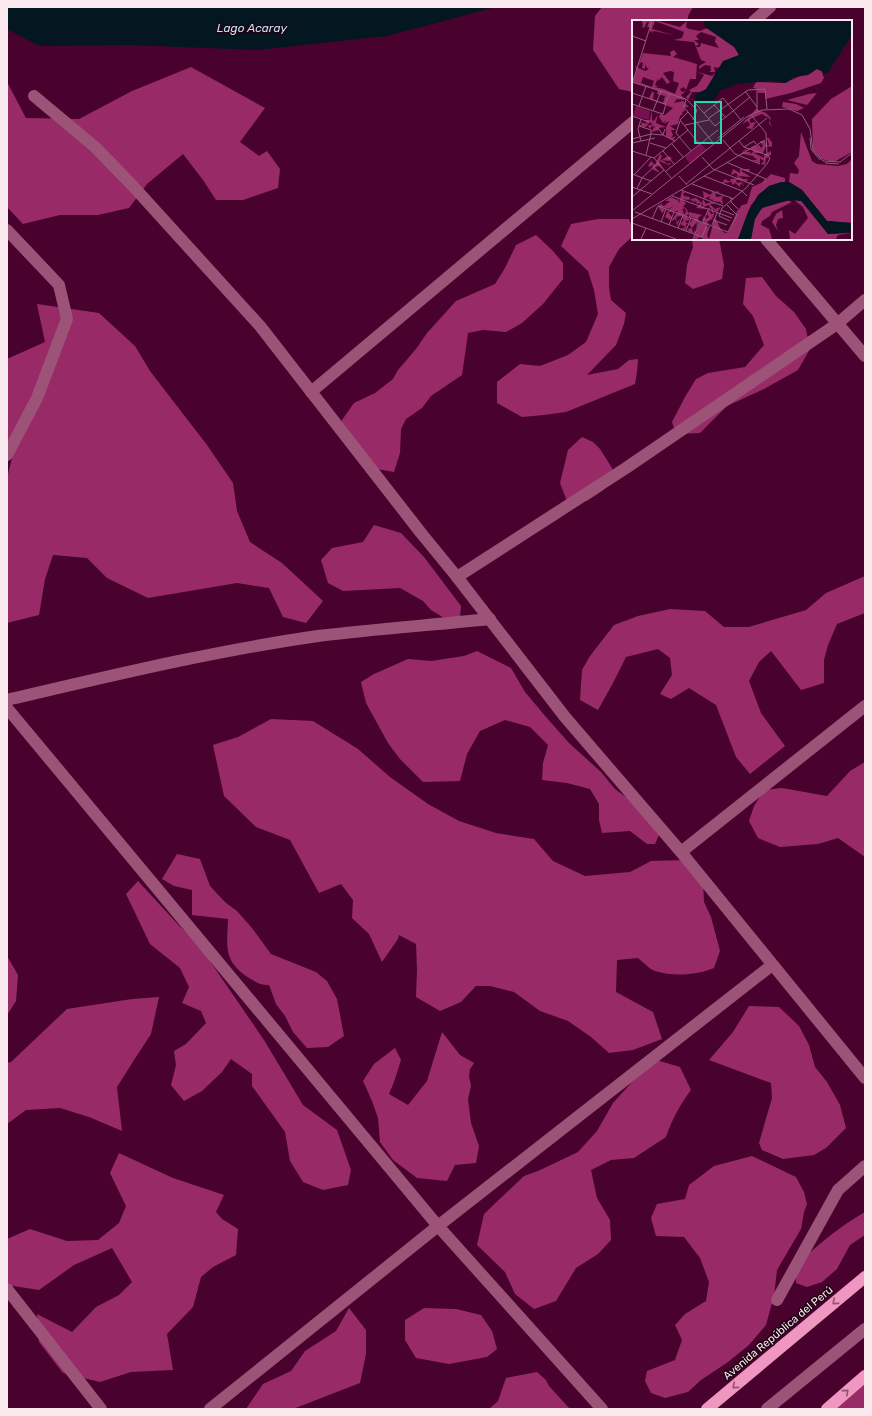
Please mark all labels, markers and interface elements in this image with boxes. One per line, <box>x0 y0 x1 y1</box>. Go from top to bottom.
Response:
inset map <box>632 20 852 240</box>
water label: Lago Acaray <box>217 21 287 35</box>
street label: Avenida República del Perú <box>721 1283 835 1383</box>
one-way arrow <box>832 1298 840 1305</box>
one-way arrow <box>732 1381 740 1388</box>
one-way arrow <box>841 1390 849 1397</box>

